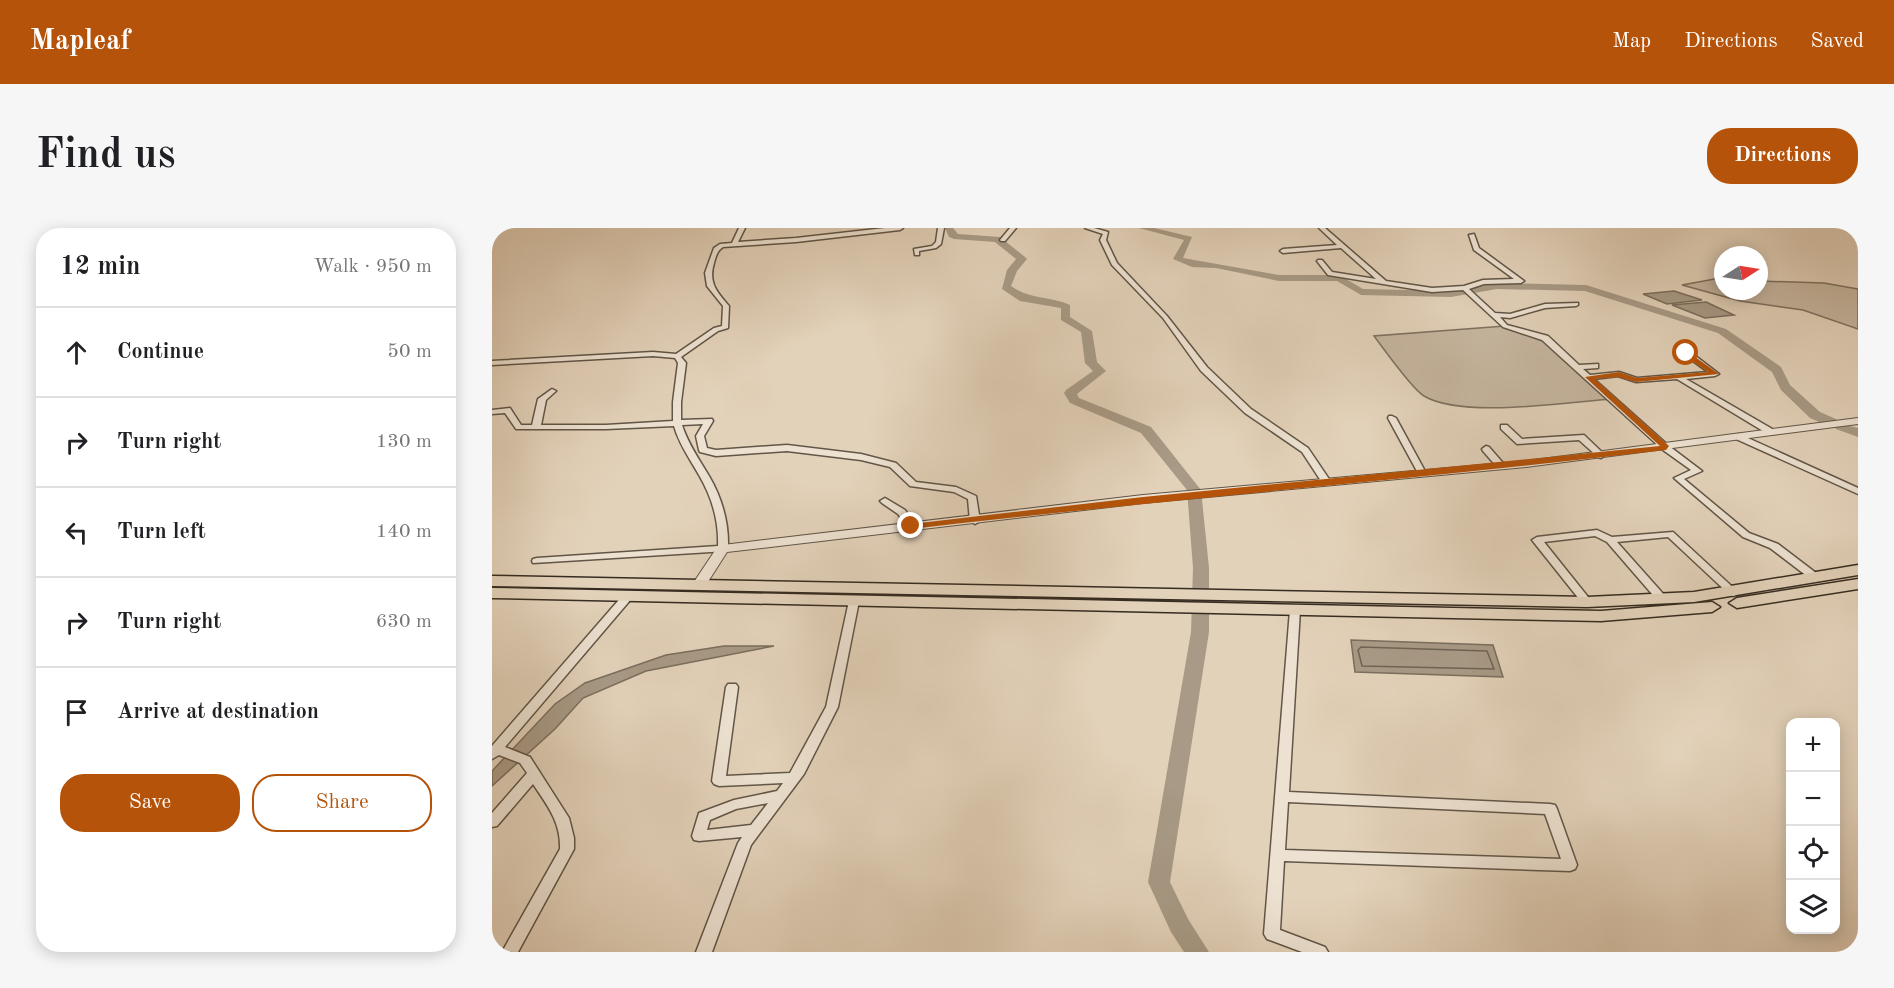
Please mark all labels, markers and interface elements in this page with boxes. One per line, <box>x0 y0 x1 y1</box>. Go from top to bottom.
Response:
text: Mapleaf <box>30 28 130 56</box>
text: Map <box>1612 31 1651 52</box>
text: Directions <box>1684 31 1778 52</box>
text: Saved <box>1811 31 1864 52</box>
button: Directions <box>1707 128 1858 184</box>
text: Find us <box>36 135 175 177</box>
north arrow <box>1714 246 1768 300</box>
text: 12 min <box>60 254 140 280</box>
text: Walk · 950 m <box>313 257 432 277</box>
icon: ahead <box>60 336 93 369</box>
route start <box>1672 339 1698 365</box>
text: Continue <box>117 341 204 363</box>
text: 50 m <box>387 342 432 362</box>
icon: right <box>60 426 93 459</box>
text: Turn right <box>117 431 221 453</box>
text: 130 m <box>376 432 432 452</box>
route end <box>897 512 923 538</box>
icon: left <box>60 516 93 549</box>
text: Turn left <box>117 521 206 543</box>
text: 140 m <box>376 522 432 542</box>
icon: right <box>60 606 93 639</box>
text: Turn right <box>117 611 221 633</box>
text: 630 m <box>376 612 432 632</box>
icon: arrive <box>60 696 93 729</box>
text: Arrive at destination <box>117 701 319 723</box>
map controls <box>1786 718 1840 934</box>
button: + <box>1786 718 1840 772</box>
button: − <box>1786 772 1840 826</box>
button: Save <box>60 774 240 832</box>
button: Share <box>252 774 432 832</box>
button: locate <box>1786 826 1840 880</box>
button: layers <box>1786 880 1840 934</box>

